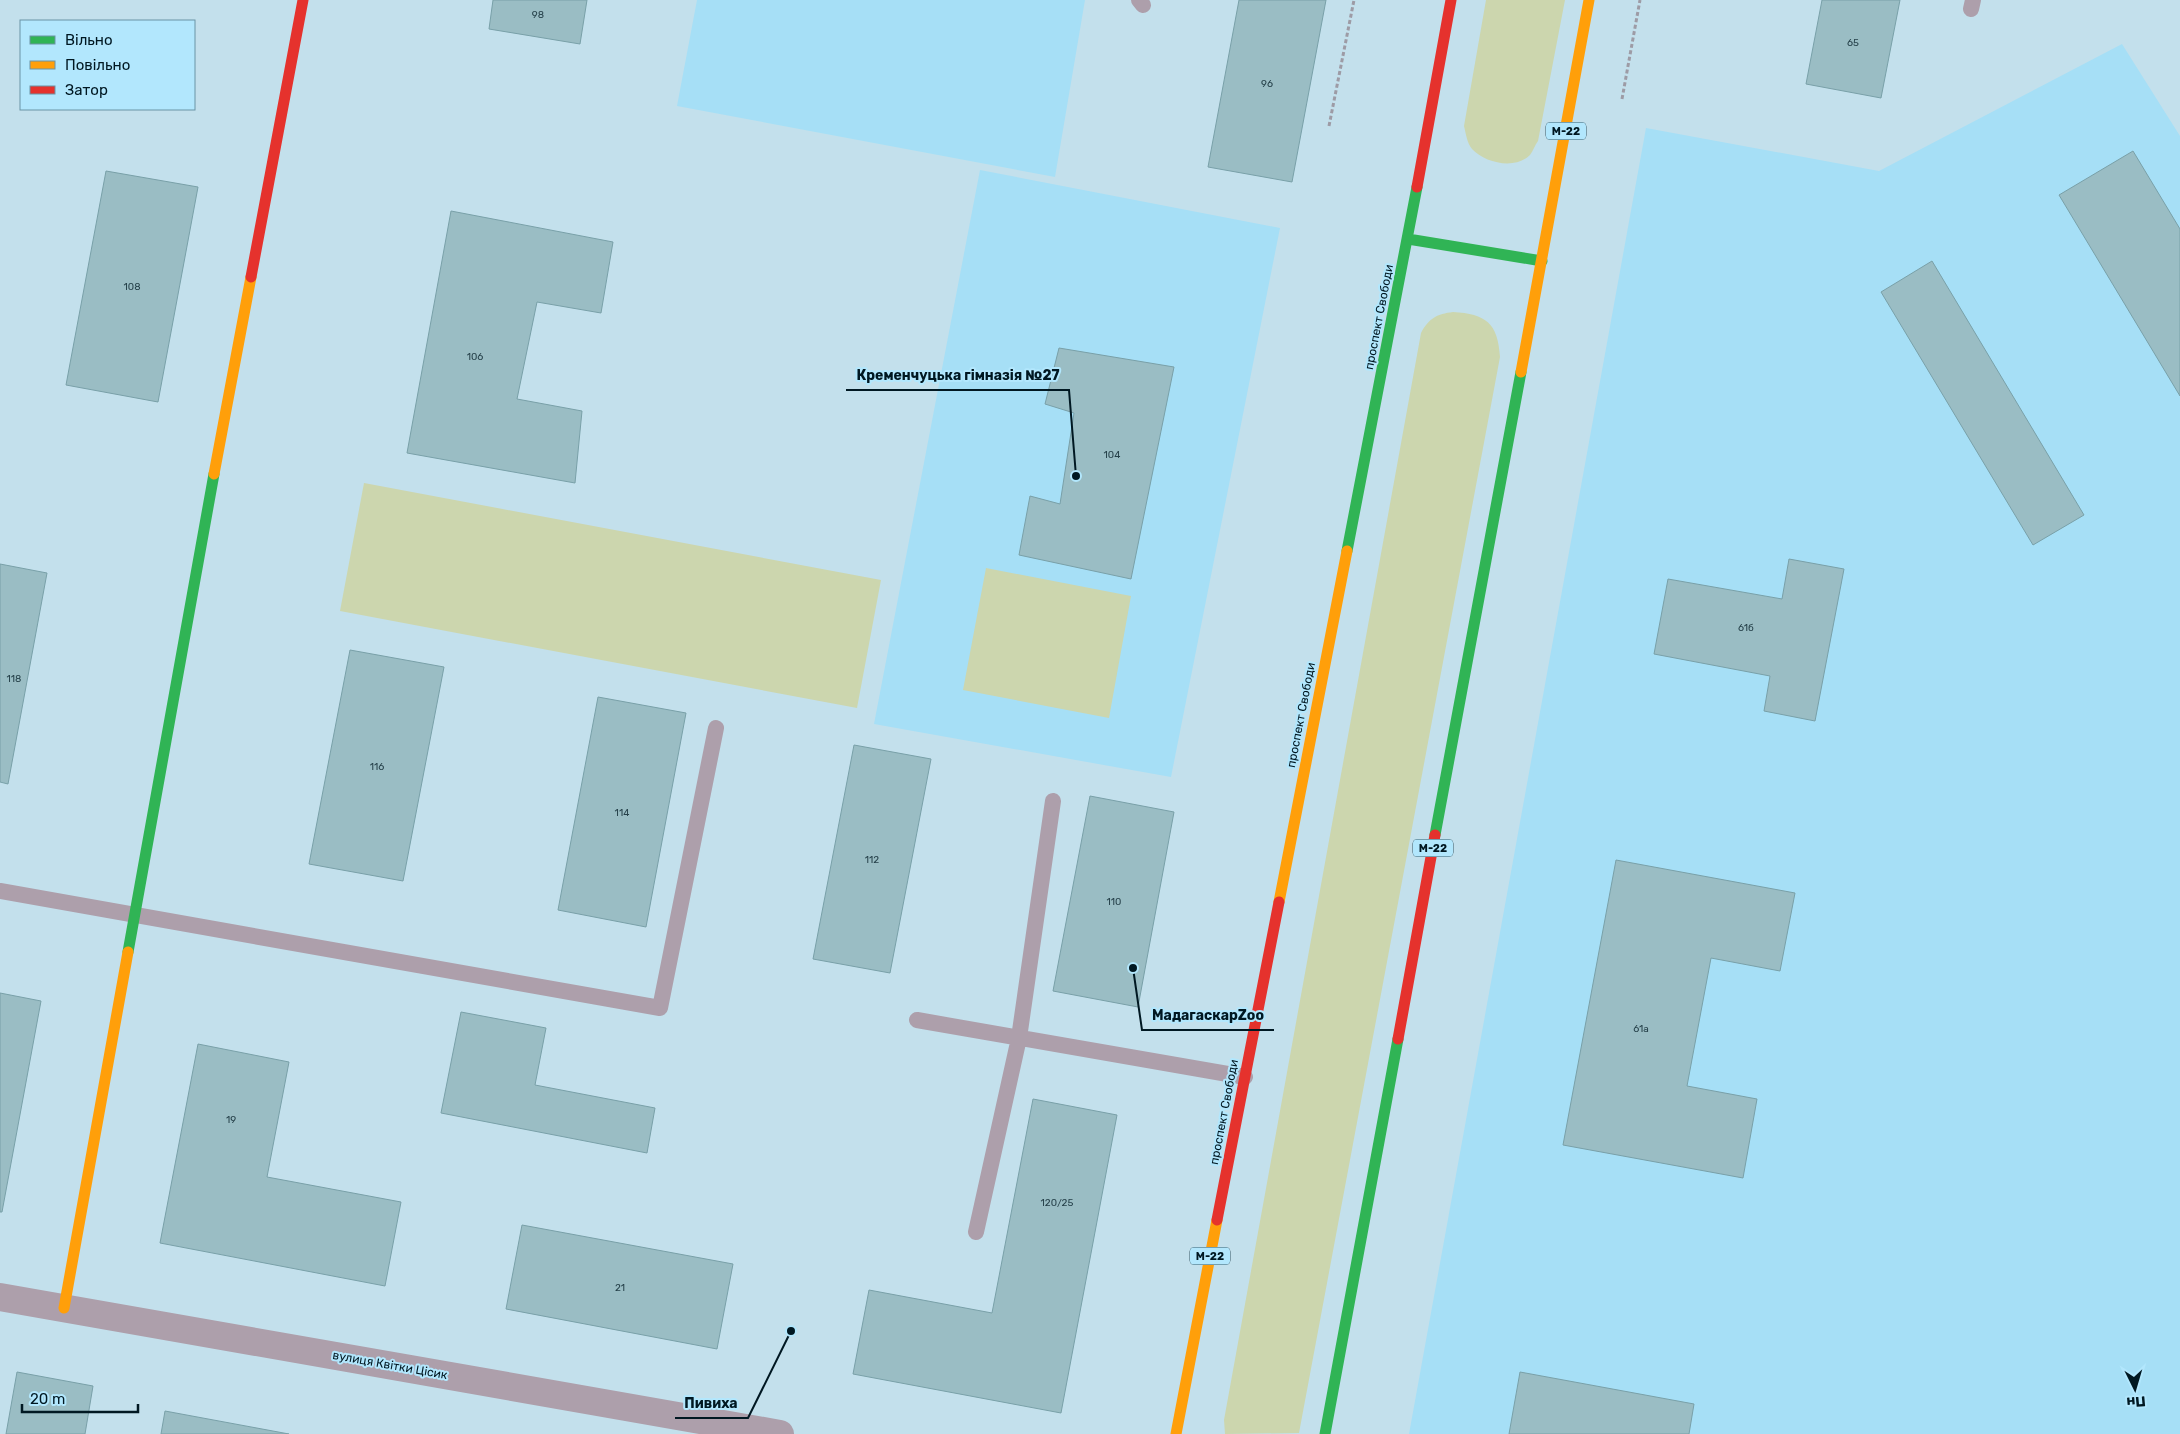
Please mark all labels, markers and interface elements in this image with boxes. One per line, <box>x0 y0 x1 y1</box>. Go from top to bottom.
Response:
house number: 98 <box>532 9 544 21</box>
legend <box>20 20 195 110</box>
text: Вільно <box>65 31 113 49</box>
house number: 65 <box>1847 37 1859 49</box>
text: Повільно <box>65 56 130 74</box>
house number: 96 <box>1261 78 1273 90</box>
text: Затор <box>65 81 108 99</box>
road number: М-22 <box>1546 122 1586 140</box>
street label: проспект Свободи <box>1362 263 1396 371</box>
house number: 108 <box>124 281 141 293</box>
house number: 106 <box>467 351 483 363</box>
callout: Кременчуцька гімназія №27 <box>846 361 1069 390</box>
text: Кременчуцька гімназія №27 <box>856 367 1060 384</box>
house number: 104 <box>1104 449 1120 461</box>
house number: 61б <box>1738 622 1754 634</box>
street label: проспект Свободи <box>1284 661 1318 769</box>
house number: 118 <box>7 673 21 685</box>
house number: 116 <box>370 761 384 773</box>
house number: 114 <box>615 807 629 819</box>
road number: М-22 <box>1413 840 1453 856</box>
house number: 112 <box>865 854 879 866</box>
house number: 110 <box>1107 896 1121 908</box>
callout: МадагаскарZoo <box>1142 1001 1274 1030</box>
text: МадагаскарZoo <box>1152 1007 1264 1024</box>
house number: 61а <box>1633 1023 1649 1035</box>
street label: проспект Свободи <box>1207 1058 1241 1166</box>
house number: 19 <box>226 1114 236 1126</box>
house number: 120/25 <box>1041 1197 1073 1209</box>
road number: М-22 <box>1190 1248 1230 1264</box>
house number: 21 <box>615 1282 625 1294</box>
street label: вулиця Квітки Цісик <box>332 1348 449 1382</box>
north arrow <box>2110 1364 2160 1414</box>
scale bar <box>22 1382 139 1414</box>
callout: Пивиха <box>675 1389 748 1418</box>
text: 20 m <box>30 1390 65 1408</box>
text: Пн <box>2126 1392 2146 1411</box>
text: Пивиха <box>684 1395 738 1412</box>

